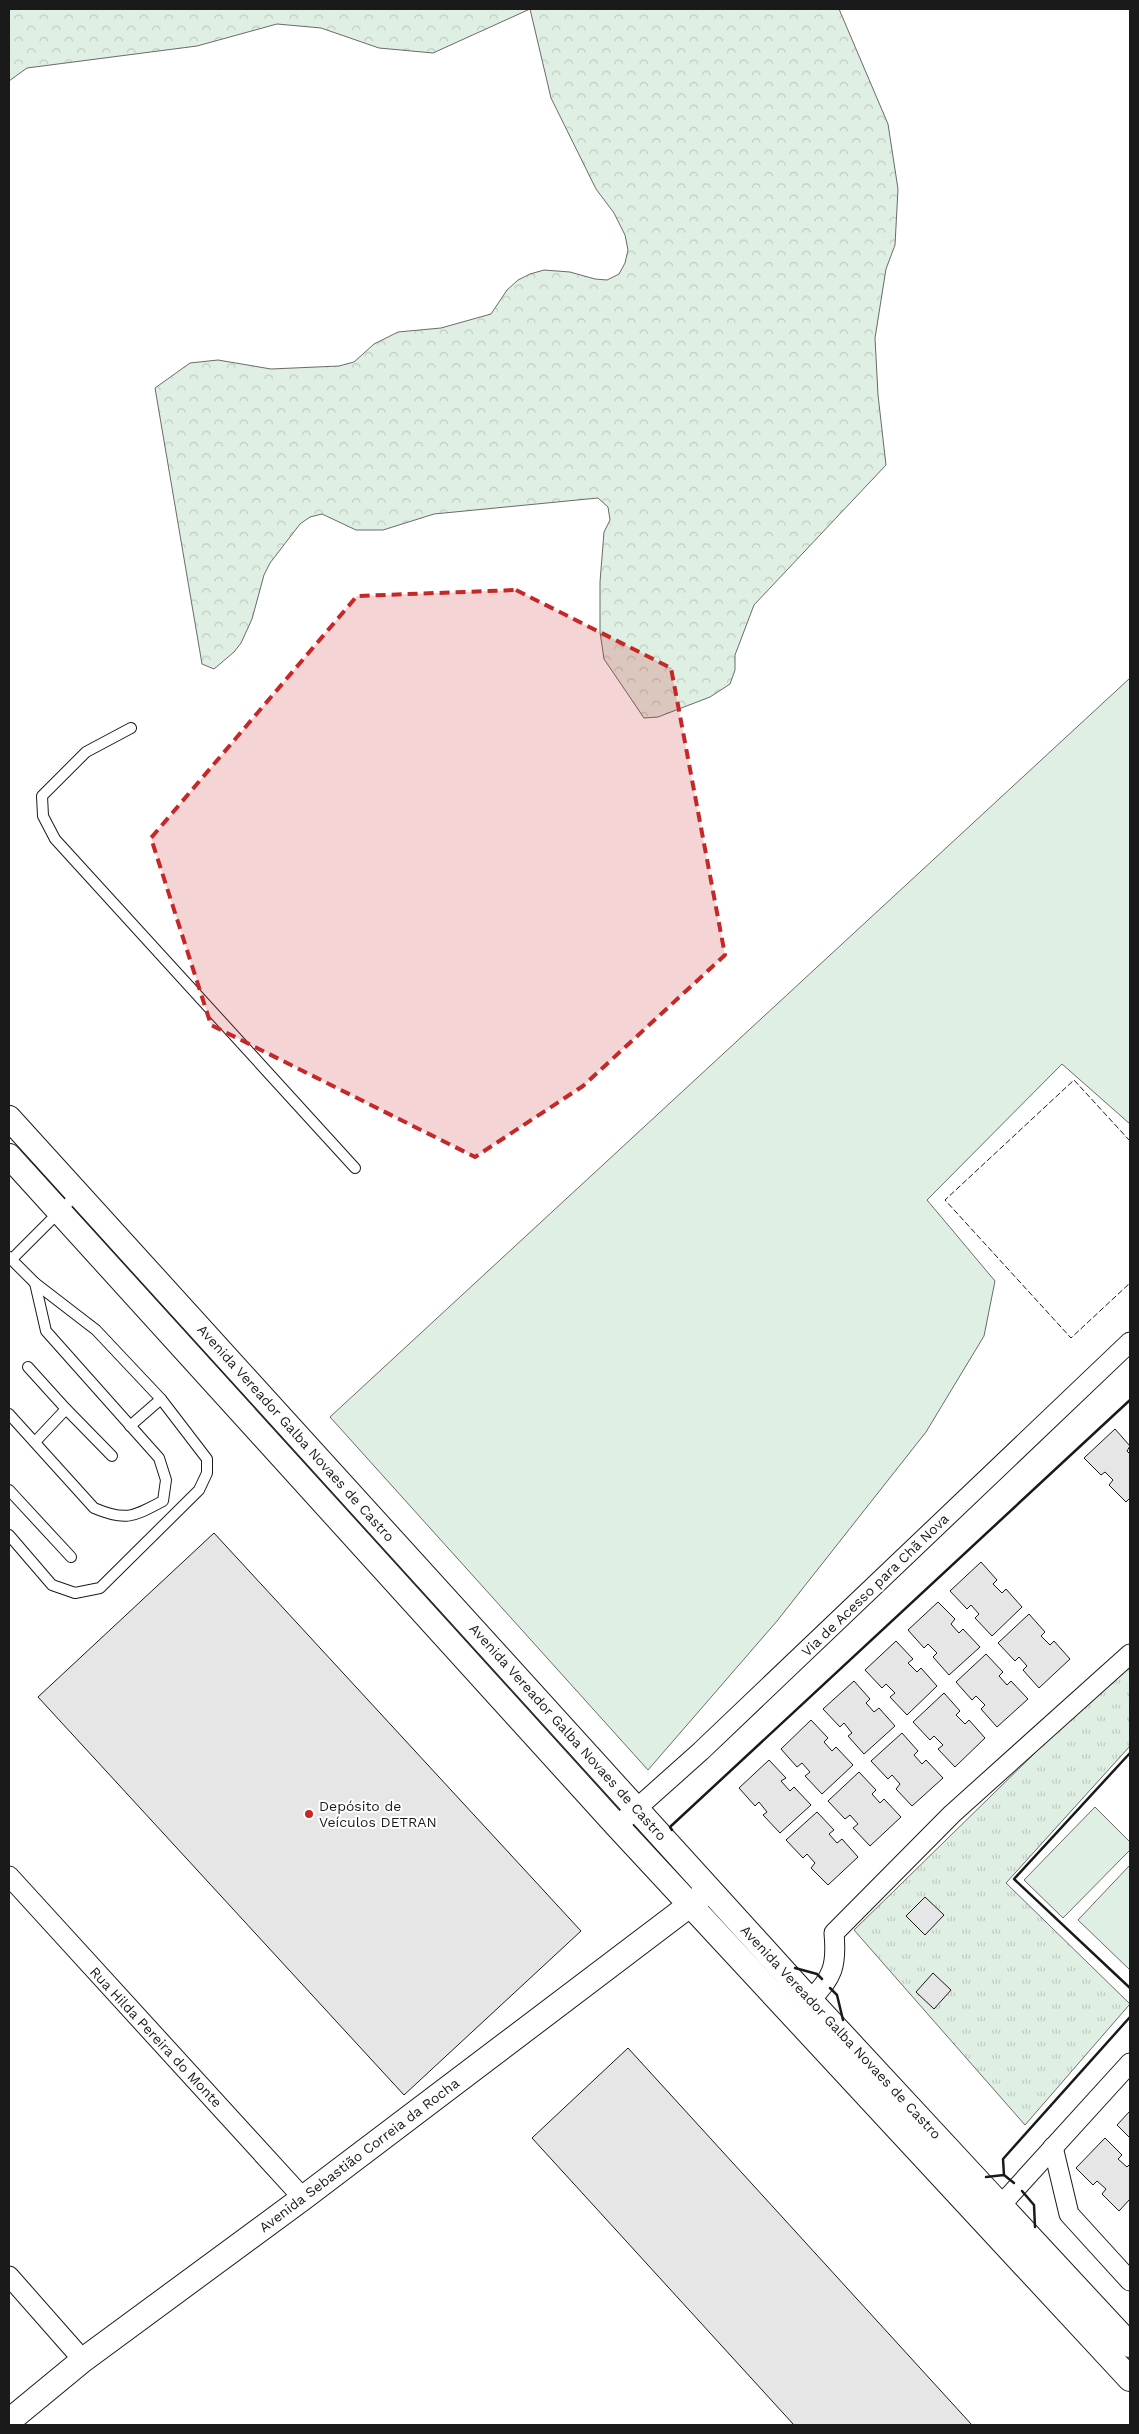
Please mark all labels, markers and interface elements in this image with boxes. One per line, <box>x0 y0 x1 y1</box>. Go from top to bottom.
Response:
street label: Avenida Vereador Galba Novaes de Castro <box>194 1321 398 1545</box>
street label: Via de Acesso para Chã Nova <box>798 1510 952 1660</box>
street label: Avenida Vereador Galba Novaes de Castro <box>466 1620 670 1844</box>
place label: Depósito de Veículos DETRAN <box>319 1798 437 1830</box>
marker: Depósito de Veículos DETRAN <box>303 1808 315 1820</box>
street label: Avenida Vereador Galba Novaes de Castro <box>738 1922 944 2142</box>
street label: Rua Hilda Pereira do Monte <box>87 1964 225 2110</box>
street label: Avenida Sebastião Correia da Rocha <box>256 2075 462 2235</box>

